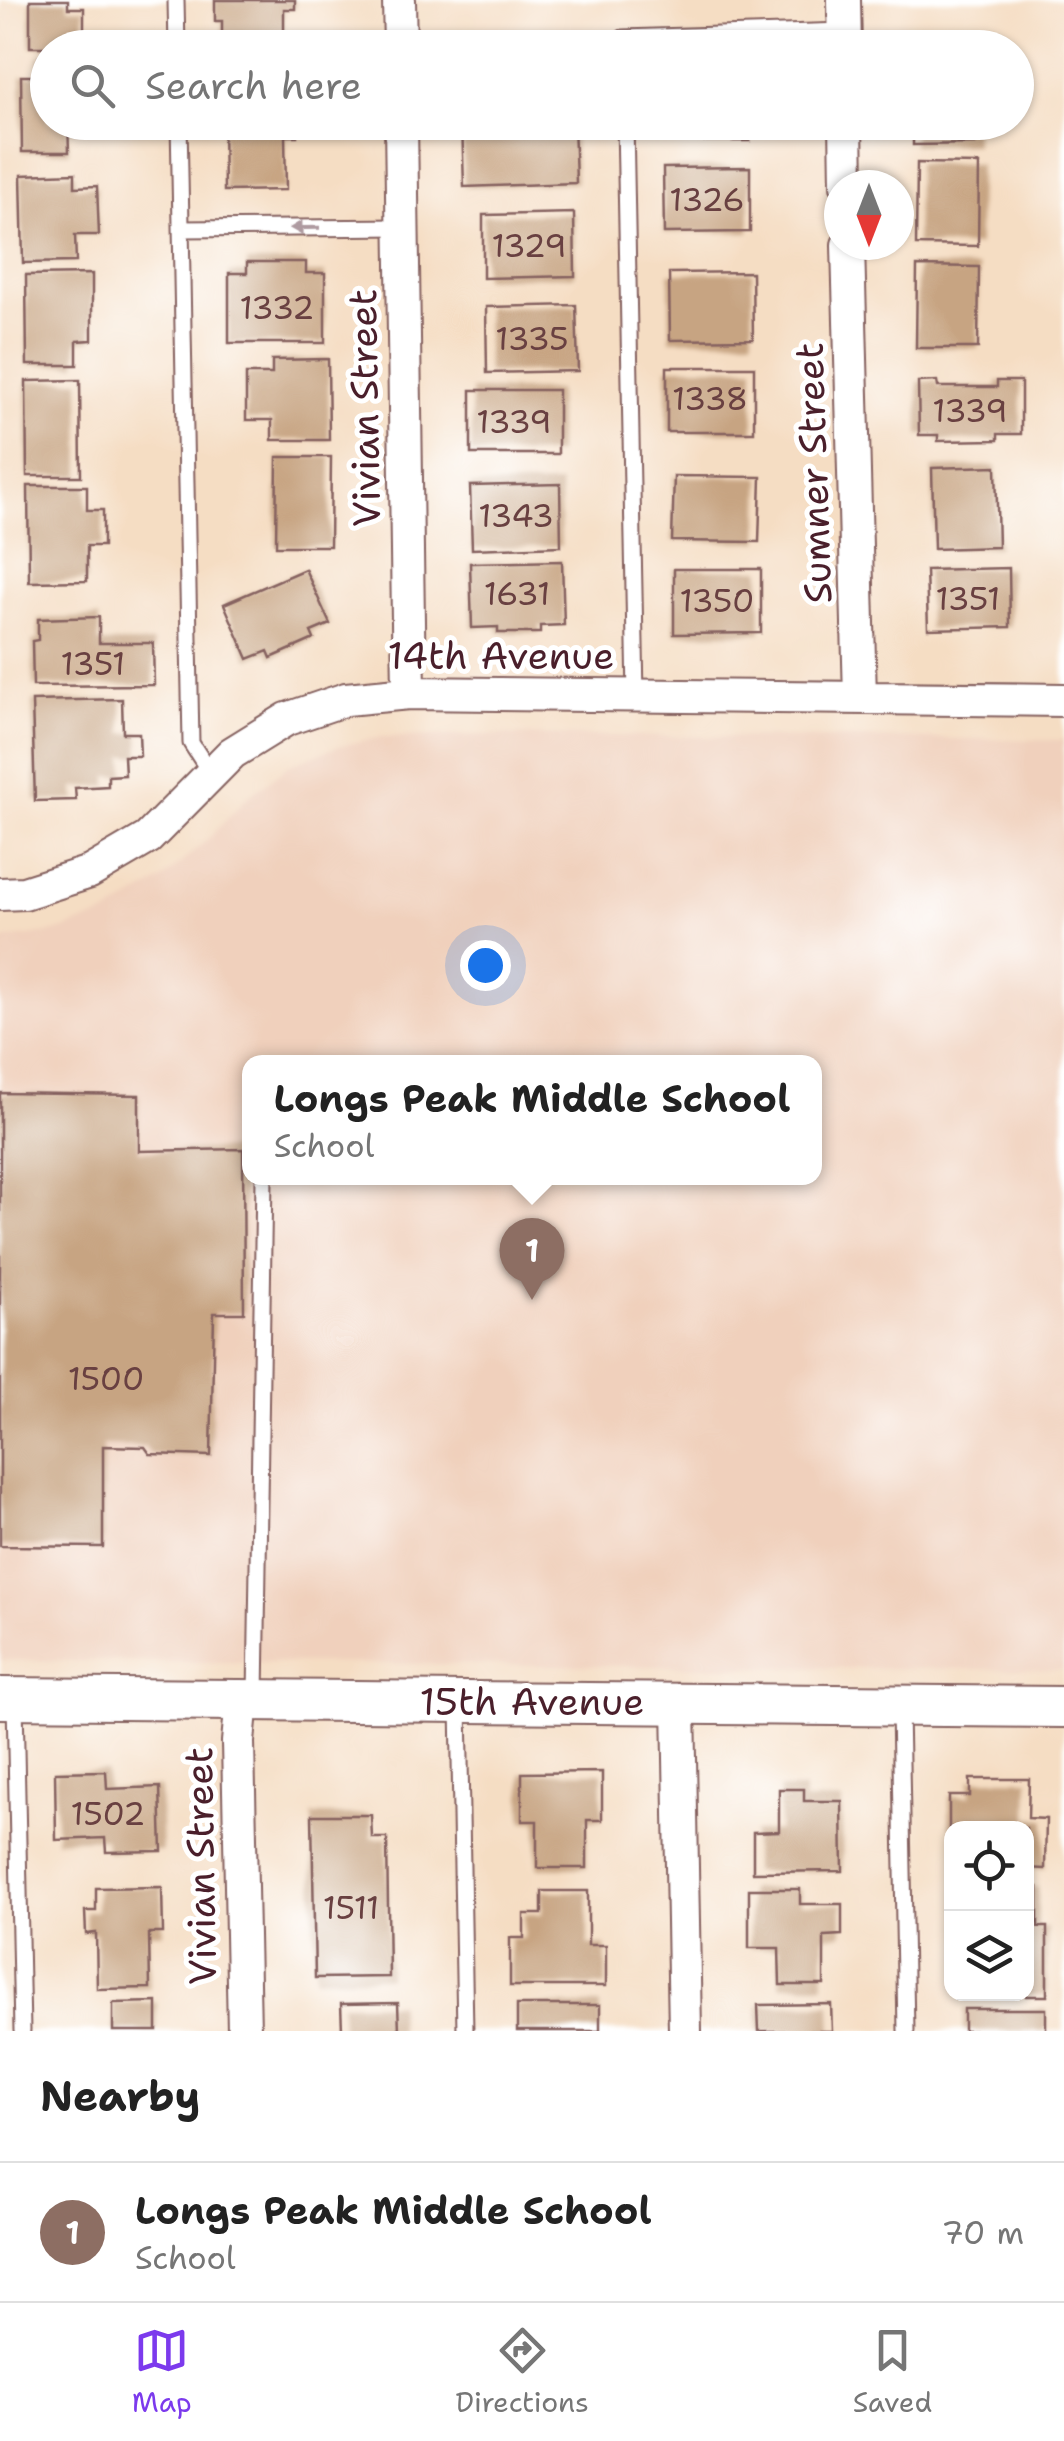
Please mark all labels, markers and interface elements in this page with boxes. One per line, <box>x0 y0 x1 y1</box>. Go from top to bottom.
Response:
search box <box>30 30 1034 140</box>
icon: search <box>65 58 120 113</box>
text: Search here <box>145 60 362 111</box>
north arrow <box>824 170 914 260</box>
house number: 1326 <box>669 178 745 221</box>
one-way arrow <box>288 220 320 236</box>
house number: 1329 <box>491 224 567 267</box>
house number: 1332 <box>240 286 314 329</box>
street label: Vivian Street <box>337 289 392 527</box>
house number: 1335 <box>495 317 569 360</box>
street label: Sumner Street <box>783 342 844 604</box>
house number: 1338 <box>672 377 748 420</box>
house number: 1339 <box>932 389 1008 432</box>
house number: 1339 <box>476 400 552 443</box>
house number: 1343 <box>478 494 554 537</box>
house number: 1631 <box>484 572 550 615</box>
house number: 1351 <box>936 577 1000 620</box>
house number: 1350 <box>680 579 754 622</box>
street label: 14th Avenue <box>387 630 615 681</box>
house number: 1351 <box>61 642 125 685</box>
your location <box>460 940 511 991</box>
popup <box>242 1055 822 1185</box>
text: Longs Peak Middle School <box>274 1073 790 1124</box>
text: School <box>274 1124 374 1167</box>
pin: 1 <box>500 1218 564 1300</box>
house number: 1500 <box>68 1357 144 1400</box>
street label: 15th Avenue <box>419 1676 645 1727</box>
street label: Vivian Street <box>173 1747 228 1985</box>
house number: 1502 <box>71 1792 145 1835</box>
map controls <box>944 1821 1034 2001</box>
button: locate <box>944 1821 1034 1911</box>
house number: 1511 <box>323 1886 379 1929</box>
button: layers <box>944 1911 1034 2001</box>
text: Nearby <box>40 2068 200 2124</box>
text: Longs Peak Middle School <box>135 2185 652 2236</box>
text: 1 <box>65 2211 80 2254</box>
text: 70 m <box>941 2211 1024 2254</box>
text: School <box>135 2236 236 2279</box>
tab: Map <box>132 2323 192 2421</box>
tab: Directions <box>455 2323 589 2421</box>
tab: Saved <box>853 2323 932 2421</box>

